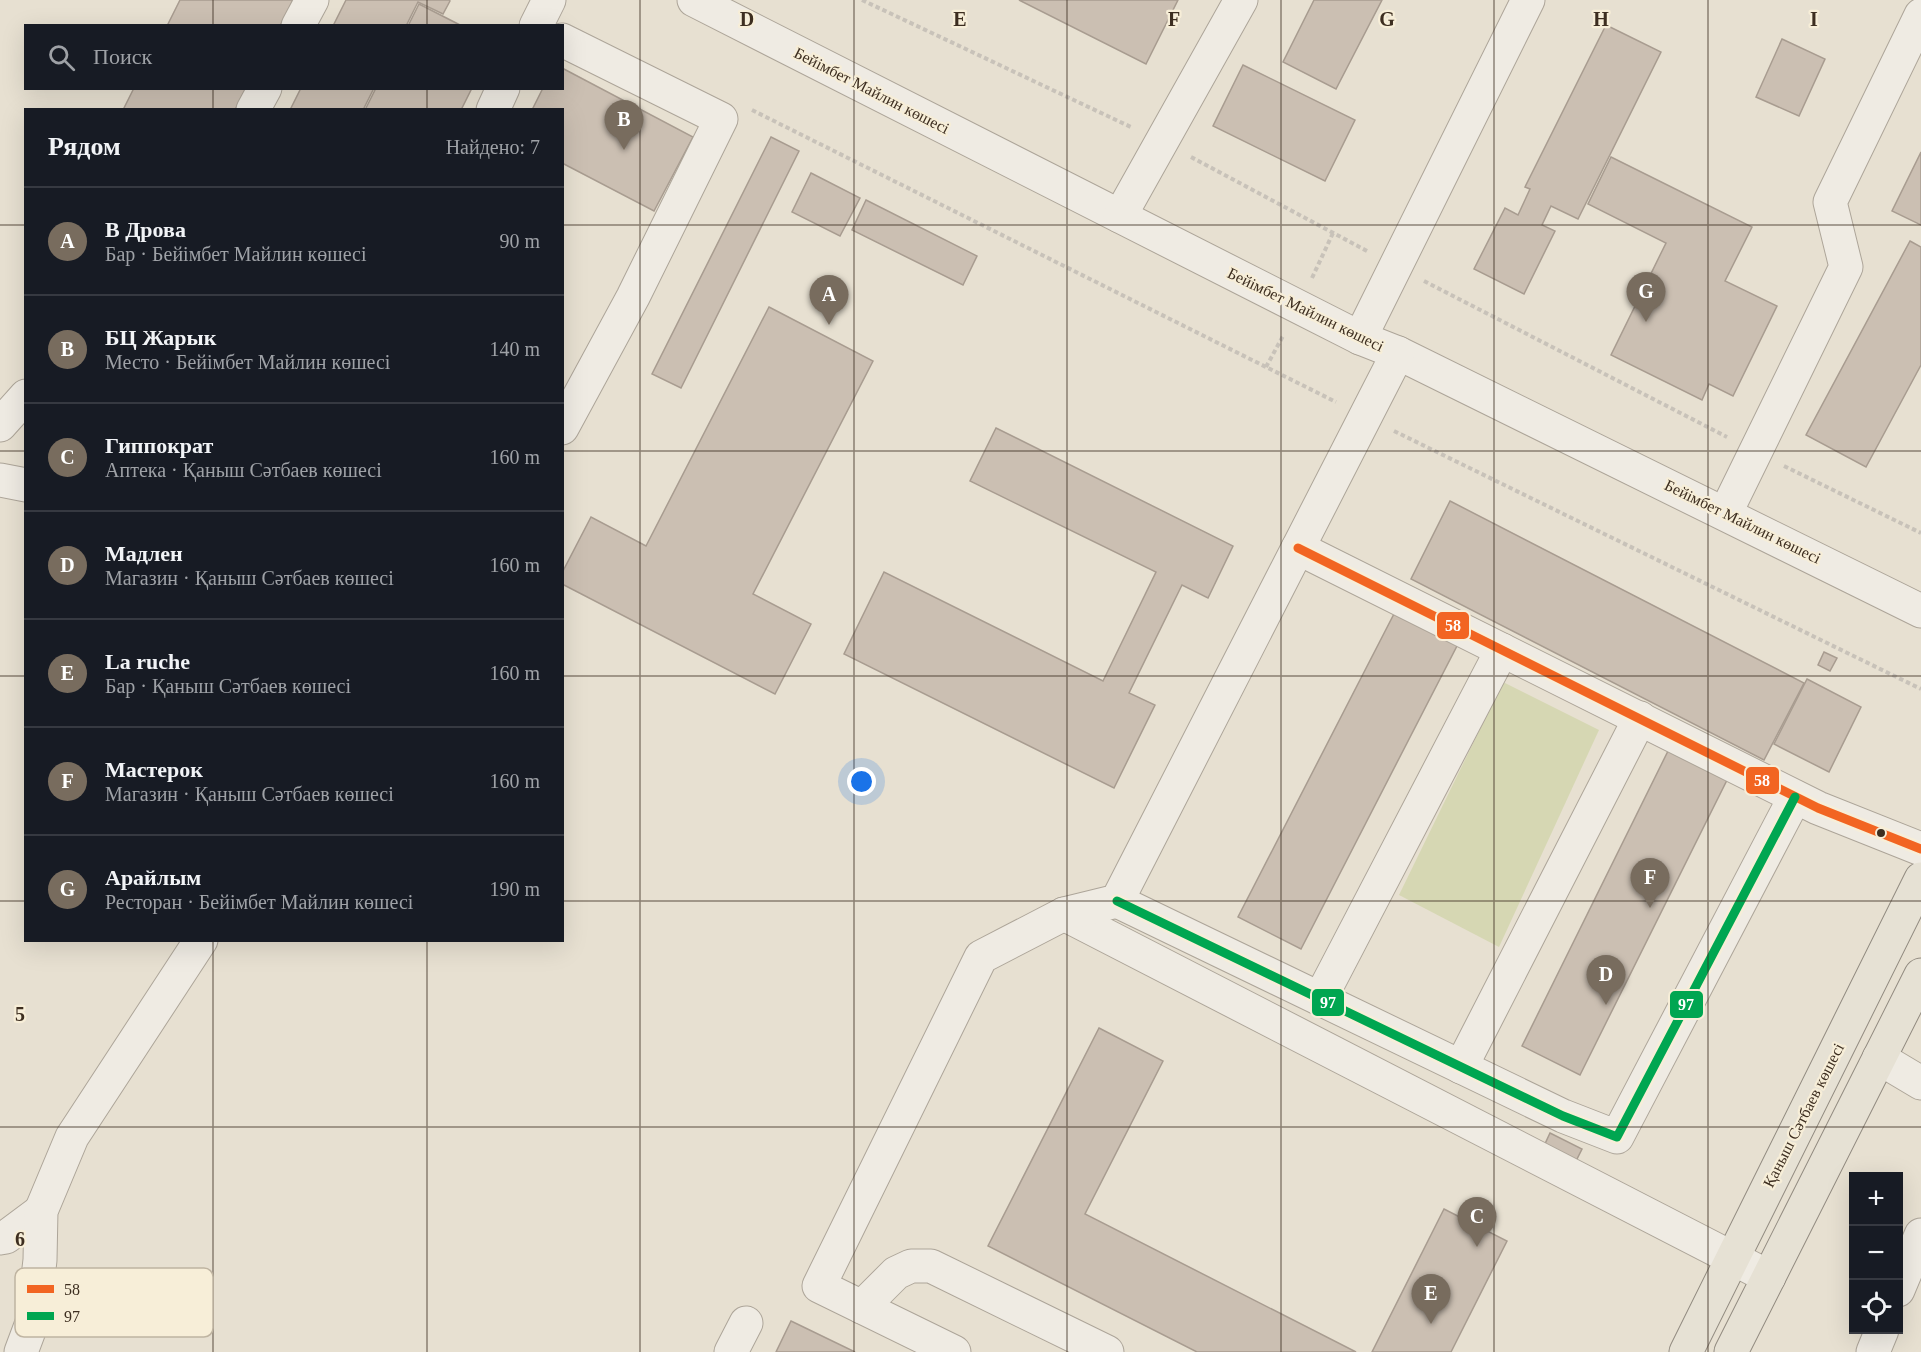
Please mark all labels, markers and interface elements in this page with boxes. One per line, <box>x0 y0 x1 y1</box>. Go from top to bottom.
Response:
text: D <box>740 8 754 30</box>
text: E <box>953 8 967 30</box>
text: F <box>1168 8 1180 30</box>
text: G <box>1379 8 1395 30</box>
text: H <box>1593 8 1609 30</box>
text: I <box>1810 8 1818 30</box>
search box <box>24 24 564 90</box>
icon: search <box>45 41 78 74</box>
text: Поиск <box>93 44 152 69</box>
street label: Бейімбет Майлин көшесі <box>791 44 953 137</box>
pin: B <box>604 100 644 150</box>
text: Рядом <box>48 132 121 161</box>
text: Найдено: 7 <box>446 136 540 158</box>
text: В Дрова <box>105 217 186 242</box>
text: A <box>60 230 75 252</box>
text: 90 m <box>499 230 540 252</box>
text: Бар · Бейімбет Майлин көшесі <box>105 243 367 265</box>
street label: Бейімбет Майлин көшесі <box>1225 264 1387 355</box>
pin: G <box>1626 272 1666 322</box>
pin: A <box>810 276 848 325</box>
text: БЦ Жарык <box>105 325 216 350</box>
text: B <box>61 338 74 360</box>
text: 140 m <box>489 338 540 360</box>
text: Место · Бейімбет Майлин көшесі <box>105 351 390 373</box>
text: Гиппократ <box>105 433 213 458</box>
text: C <box>60 446 75 468</box>
text: 160 m <box>489 446 540 468</box>
text: Аптека · Қаныш Сәтбаев көшесі <box>105 459 382 481</box>
street label: Бейімбет Майлин көшесі <box>1662 476 1824 567</box>
text: Мадлен <box>105 541 183 566</box>
text: D <box>60 554 75 576</box>
text: 160 m <box>489 554 540 576</box>
text: Магазин · Қаныш Сәтбаев көшесі <box>105 567 394 589</box>
line badge: 58 <box>1436 611 1470 640</box>
text: 58 <box>1445 617 1461 634</box>
text: La ruche <box>105 649 190 674</box>
text: E <box>61 662 74 684</box>
text: 160 m <box>489 662 540 684</box>
text: Бар · Қаныш Сәтбаев көшесі <box>105 675 351 697</box>
text: Мастерок <box>105 757 203 782</box>
line badge: 58 <box>1745 766 1780 795</box>
your location <box>847 767 876 796</box>
text: F <box>61 770 74 792</box>
text: 160 m <box>489 770 540 792</box>
text: 58 <box>1754 772 1770 789</box>
text: Магазин · Қаныш Сәтбаев көшесі <box>105 783 394 805</box>
unlabelled marker <box>1875 827 1887 839</box>
pin: F <box>1630 858 1670 908</box>
text: Арайлым <box>105 865 201 890</box>
text: G <box>60 878 75 900</box>
text: 190 m <box>489 878 540 900</box>
text: Ресторан · Бейімбет Майлин көшесі <box>105 891 413 913</box>
pin: D <box>1586 956 1626 1005</box>
line badge: 97 <box>1311 988 1345 1017</box>
line badge: 97 <box>1669 990 1704 1019</box>
text: 97 <box>1320 994 1336 1011</box>
text: 97 <box>1678 996 1694 1013</box>
text: 5 <box>15 1003 25 1025</box>
street label: Қаныш Сәтбаев көшесі <box>1760 1040 1848 1190</box>
map controls <box>1849 1172 1903 1334</box>
button: + <box>1849 1172 1903 1226</box>
pin: C <box>1458 1198 1496 1247</box>
button: − <box>1849 1226 1903 1280</box>
text: 6 <box>15 1228 25 1250</box>
legend <box>15 1268 213 1337</box>
pin: E <box>1412 1274 1450 1324</box>
button: locate <box>1849 1280 1903 1334</box>
text: 58 <box>64 1281 80 1298</box>
text: 97 <box>64 1308 80 1325</box>

